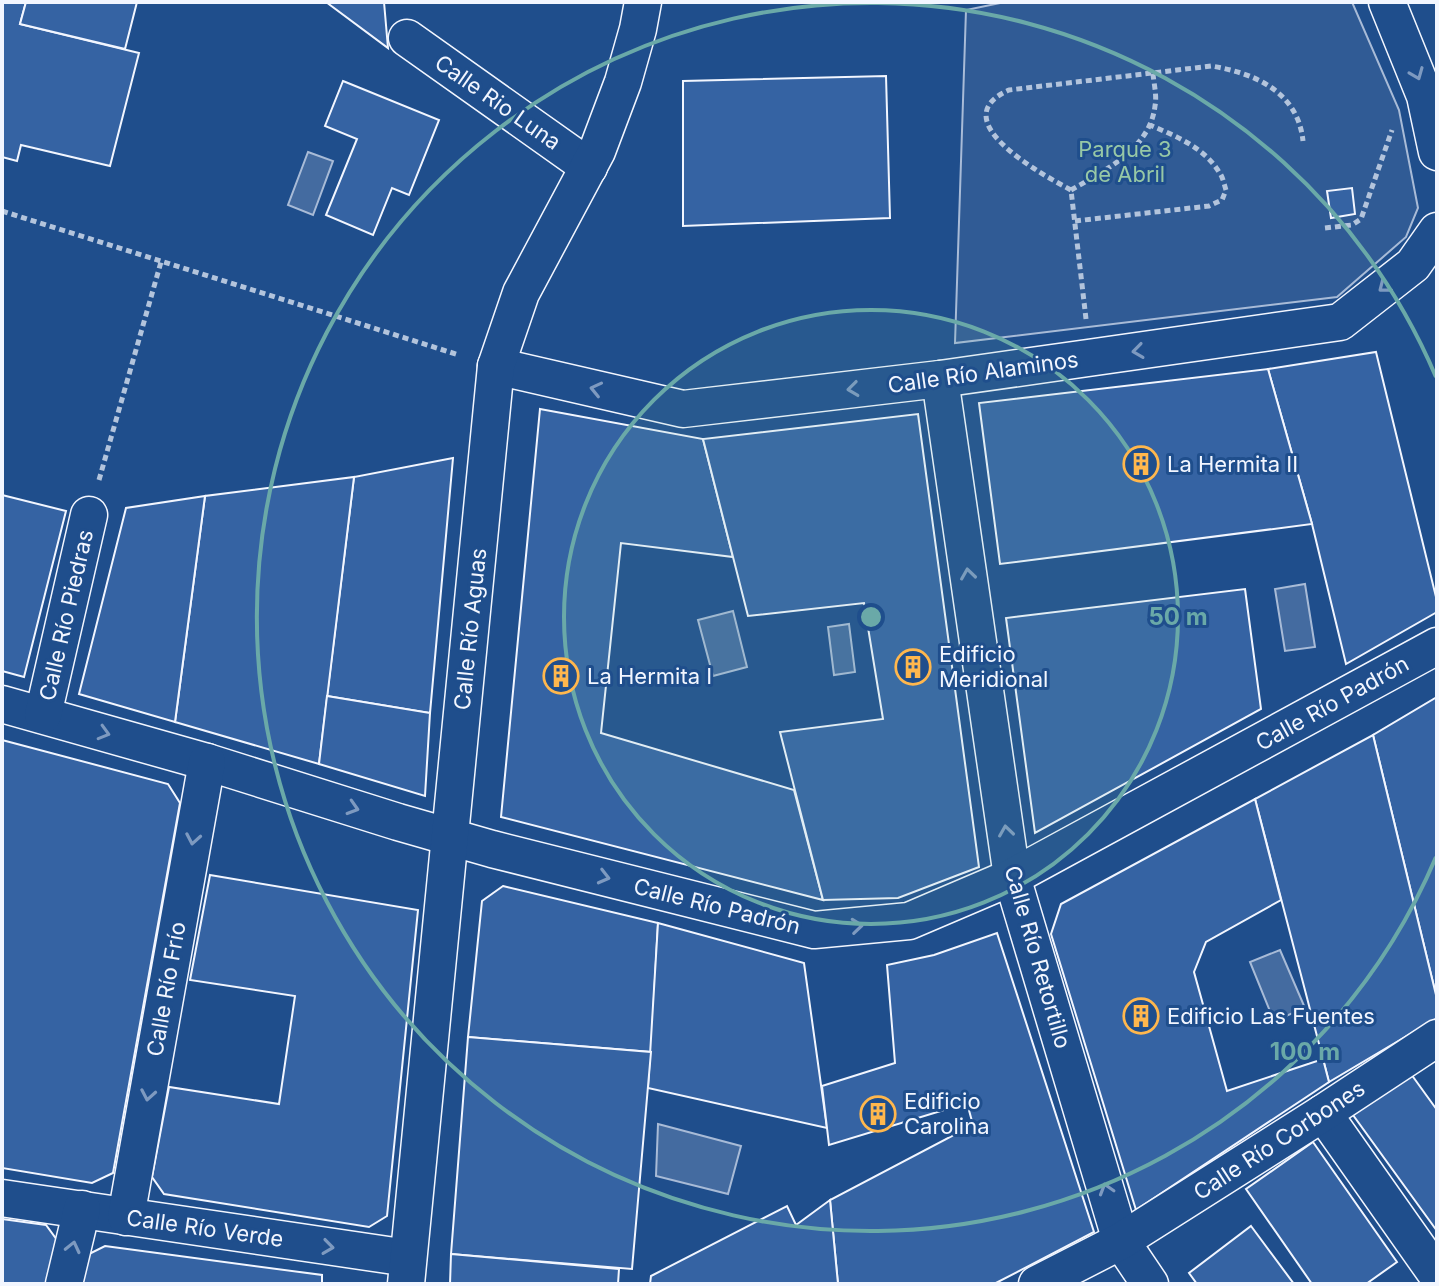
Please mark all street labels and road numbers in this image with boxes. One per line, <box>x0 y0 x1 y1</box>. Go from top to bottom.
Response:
street label: Calle Rio Luna <box>430 49 566 155</box>
street label: Calle Río Alaminos <box>886 346 1080 398</box>
street label: Calle Río Piedras <box>34 527 98 703</box>
street label: Calle Río Aguas <box>449 547 491 711</box>
street label: Calle Río Padrón <box>1251 650 1413 756</box>
street label: Calle Río Retortillo <box>999 863 1077 1051</box>
street label: Calle Río Padrón <box>631 873 803 939</box>
street label: Calle Río Frío <box>141 920 191 1058</box>
street label: Calle Río Corbones <box>1188 1075 1370 1205</box>
street label: Calle Río Verde <box>125 1204 285 1252</box>

